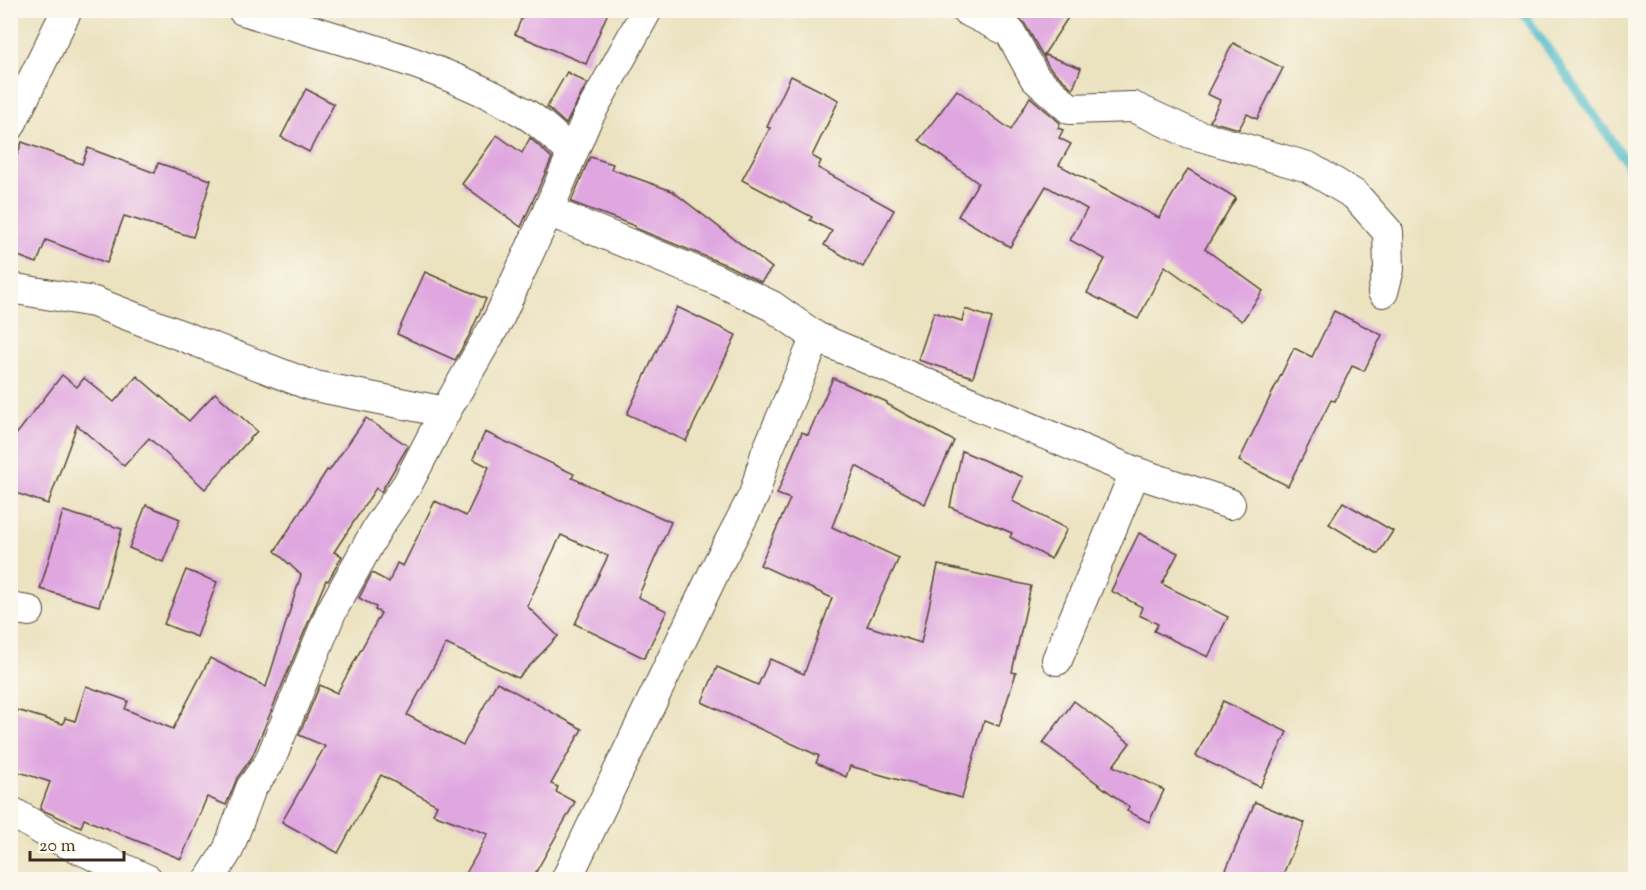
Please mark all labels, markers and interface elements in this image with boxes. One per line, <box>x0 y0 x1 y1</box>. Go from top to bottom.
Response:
scale bar <box>30 824 124 862</box>
text: 20 m <box>39 834 76 860</box>

